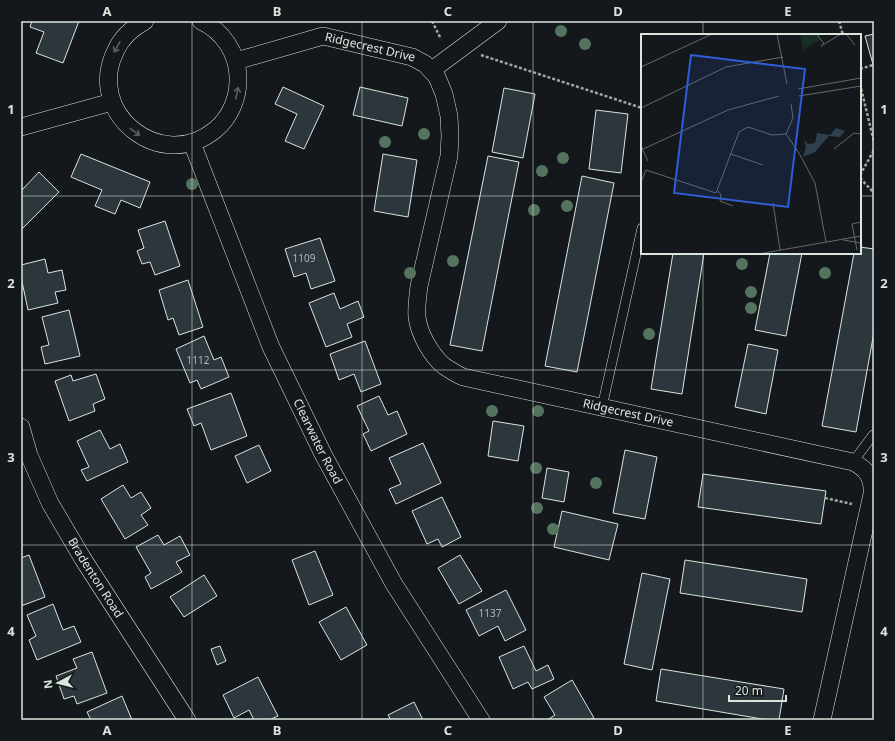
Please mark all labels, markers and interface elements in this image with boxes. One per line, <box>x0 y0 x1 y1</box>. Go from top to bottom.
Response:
text: A <box>103 2 112 20</box>
text: B <box>273 2 281 20</box>
text: C <box>444 2 452 20</box>
text: D <box>613 2 623 20</box>
text: E <box>784 2 792 20</box>
street label: Ridgecrest Drive <box>323 28 417 66</box>
inset map <box>641 34 861 254</box>
one-way arrow <box>113 41 121 53</box>
one-way arrow <box>233 87 241 100</box>
text: 1 <box>7 100 15 118</box>
text: 1 <box>880 100 888 118</box>
one-way arrow <box>130 128 141 136</box>
house number: 1109 <box>293 251 316 265</box>
text: 2 <box>7 274 15 292</box>
text: 2 <box>880 274 888 292</box>
house number: 1112 <box>187 353 210 367</box>
street label: Ridgecrest Drive <box>581 394 675 431</box>
street label: Clearwater Road <box>289 396 347 487</box>
text: 3 <box>7 448 15 466</box>
text: 3 <box>880 448 888 466</box>
street label: Bradenton Road <box>64 534 128 621</box>
house number: 1137 <box>479 606 502 620</box>
text: 4 <box>7 622 15 640</box>
text: 4 <box>880 622 888 640</box>
north arrow <box>38 663 78 703</box>
scale bar <box>729 677 786 703</box>
text: N <box>40 679 56 690</box>
text: 20 m <box>735 682 763 699</box>
text: A <box>103 721 112 739</box>
text: B <box>273 721 281 739</box>
text: C <box>444 721 452 739</box>
text: D <box>613 721 623 739</box>
text: E <box>784 721 792 739</box>

